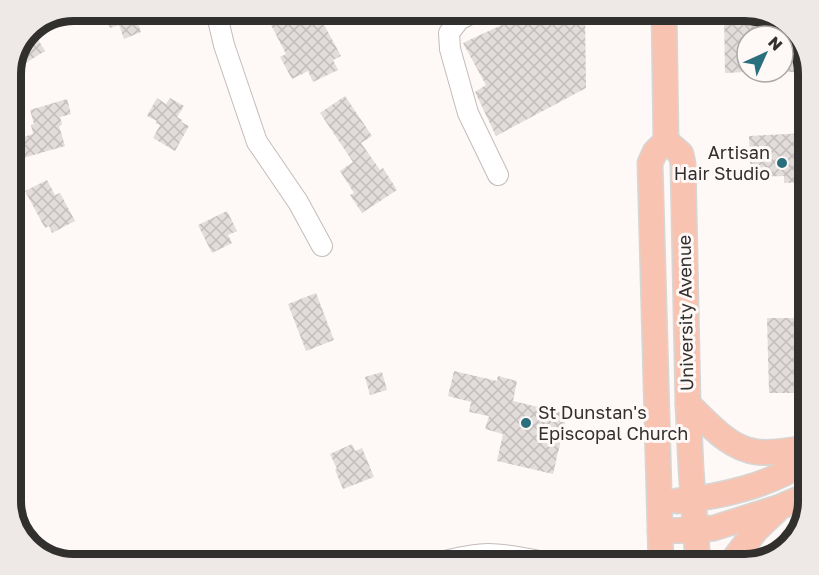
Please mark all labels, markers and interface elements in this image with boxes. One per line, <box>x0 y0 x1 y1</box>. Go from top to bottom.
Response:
north arrow <box>735 24 795 84</box>
text: N <box>764 32 787 55</box>
place label: Artisan Hair Studio <box>674 141 770 184</box>
marker: Artisan Hair Studio <box>775 156 789 170</box>
street label: University Avenue <box>673 235 697 391</box>
place label: St Dunstan's Episcopal Church <box>538 401 688 444</box>
marker: St Dunstan's Episcopal Church <box>519 416 533 430</box>

